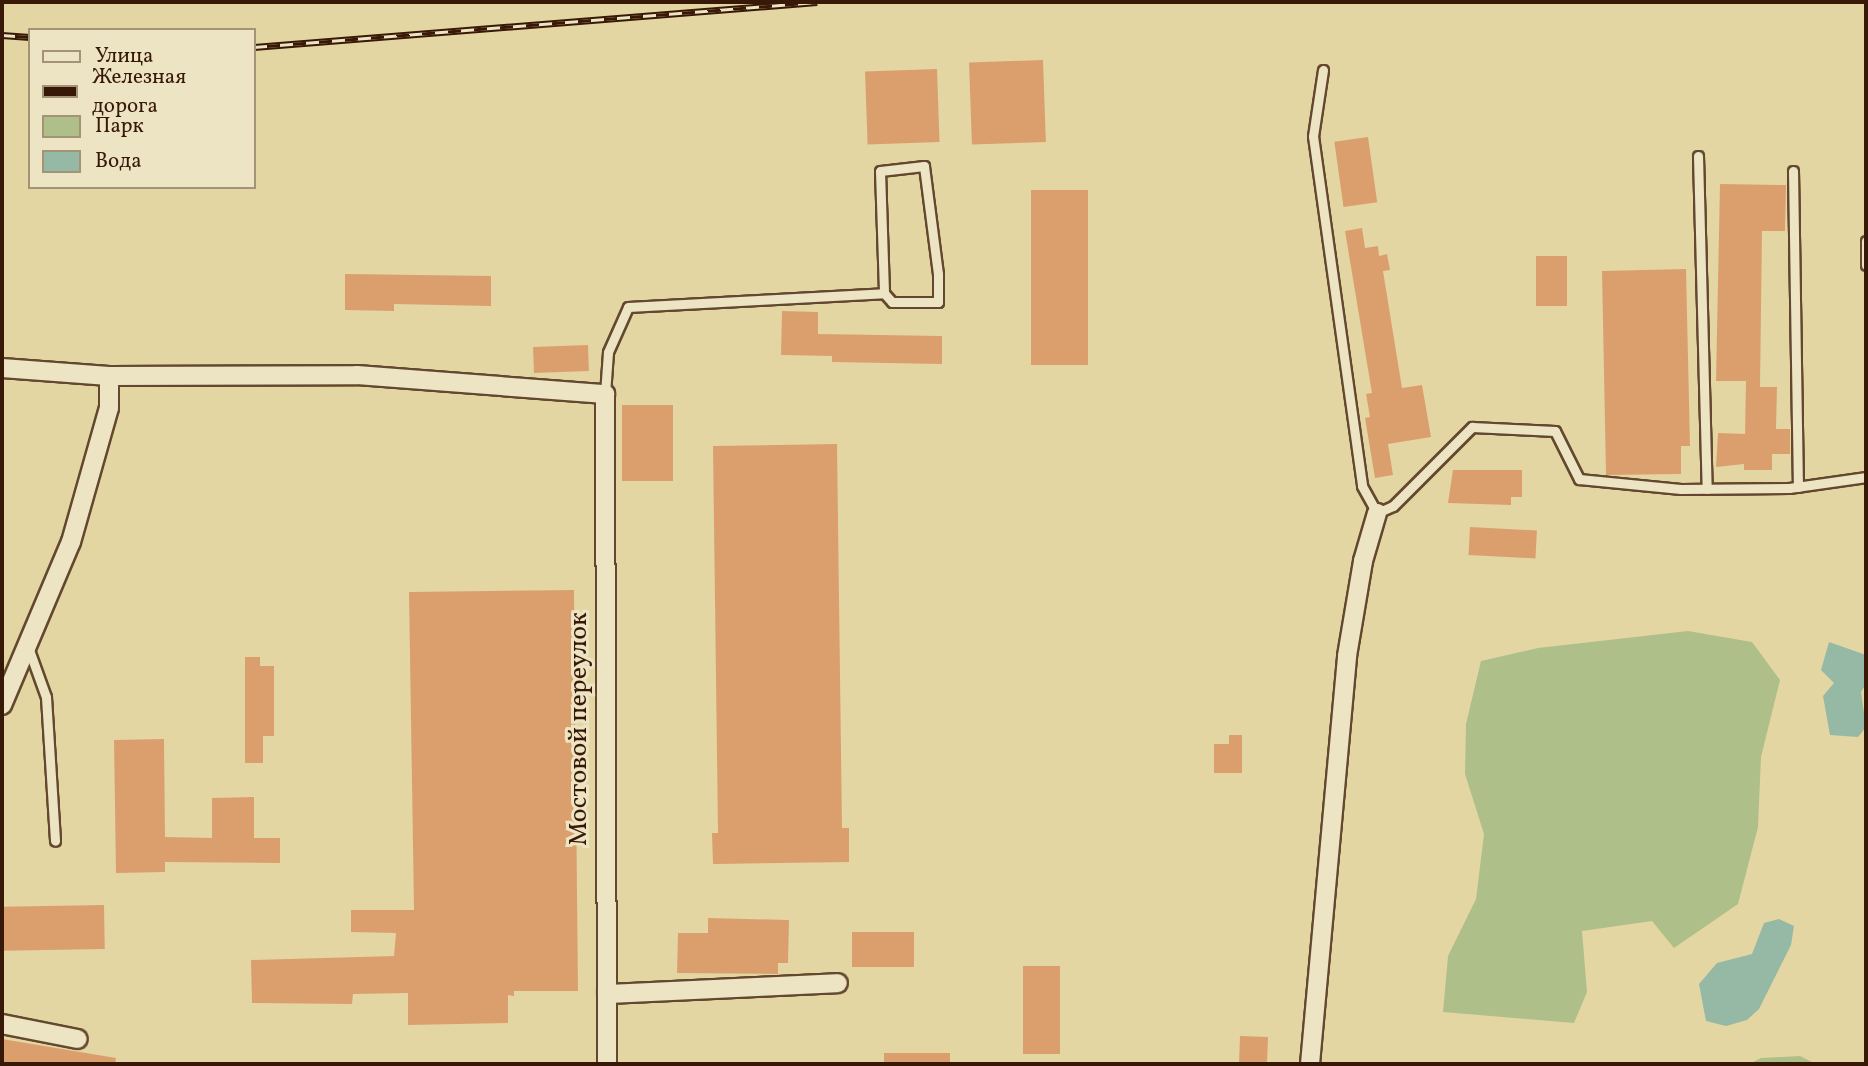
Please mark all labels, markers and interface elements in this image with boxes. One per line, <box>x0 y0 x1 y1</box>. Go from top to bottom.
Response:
legend <box>28 28 256 189</box>
text: Улица <box>95 42 153 71</box>
text: Железная дорога <box>92 63 186 121</box>
text: Парк <box>95 112 144 141</box>
text: Вода <box>95 147 142 176</box>
street label: Мостовой переулок <box>564 612 596 846</box>

